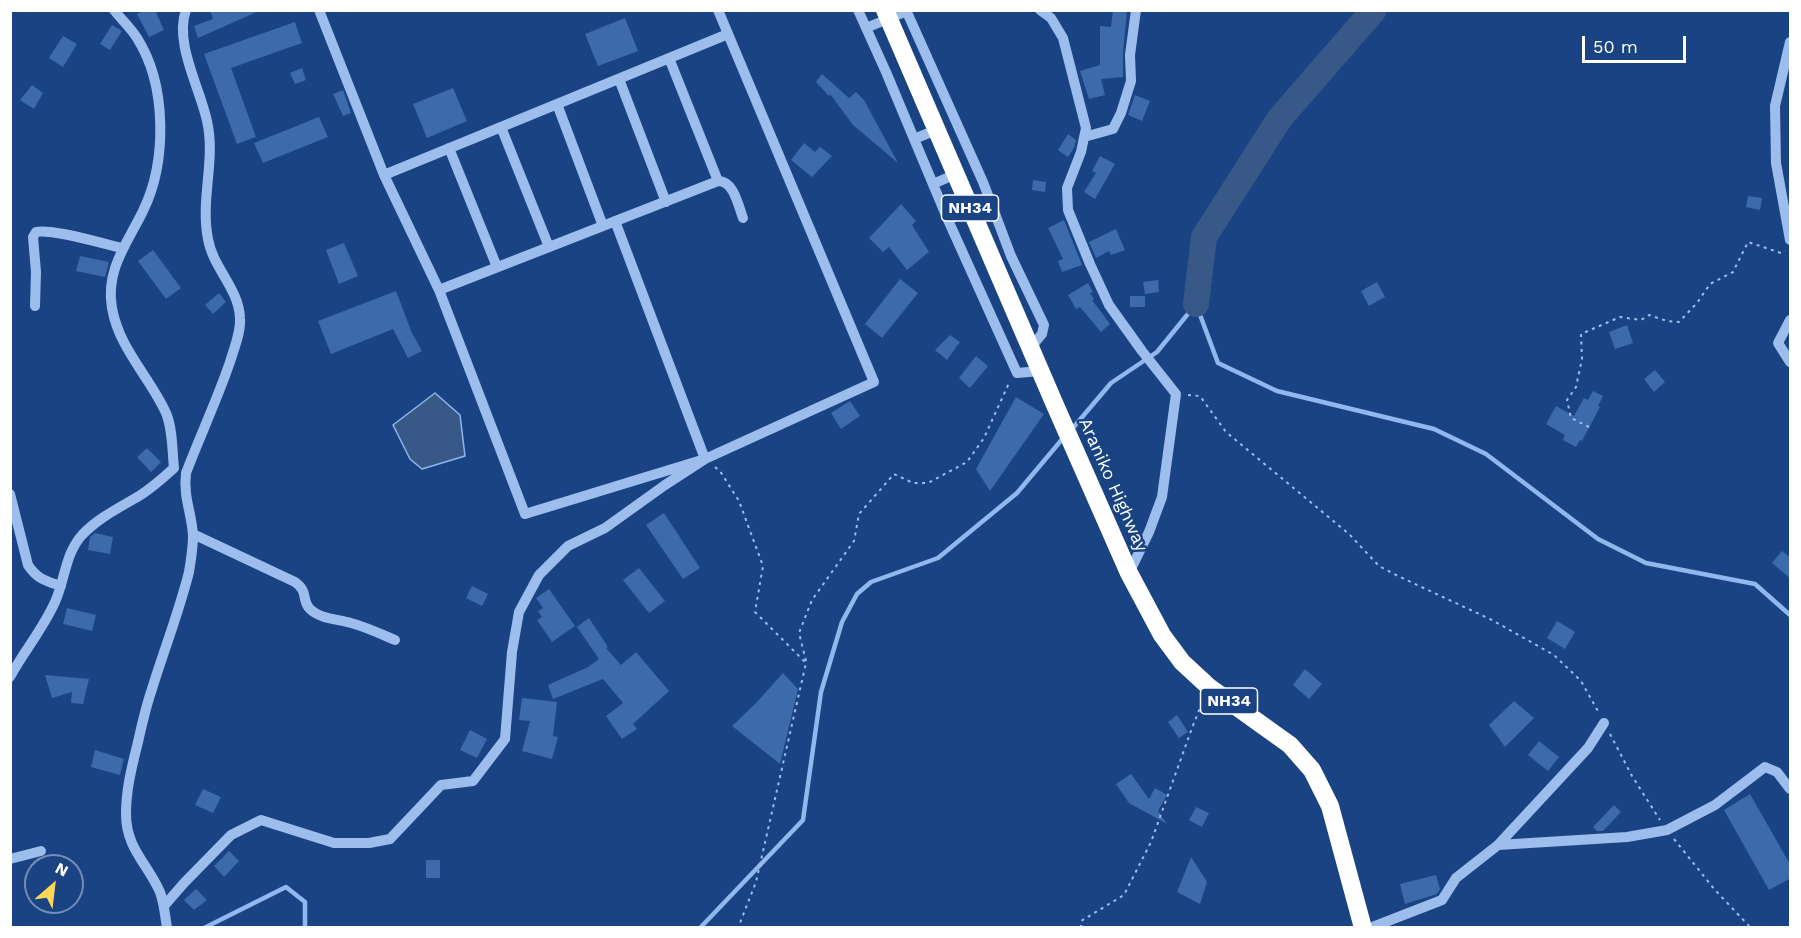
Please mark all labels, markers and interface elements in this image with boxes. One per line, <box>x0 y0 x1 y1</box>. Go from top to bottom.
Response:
scale bar <box>1585 24 1688 62</box>
text: 50 m <box>1593 36 1638 57</box>
road number: NH34 <box>942 195 998 221</box>
street label: Araniko Highway <box>1074 415 1152 555</box>
road number: NH34 <box>1200 688 1258 714</box>
north arrow <box>24 854 84 914</box>
text: N <box>52 858 71 881</box>

